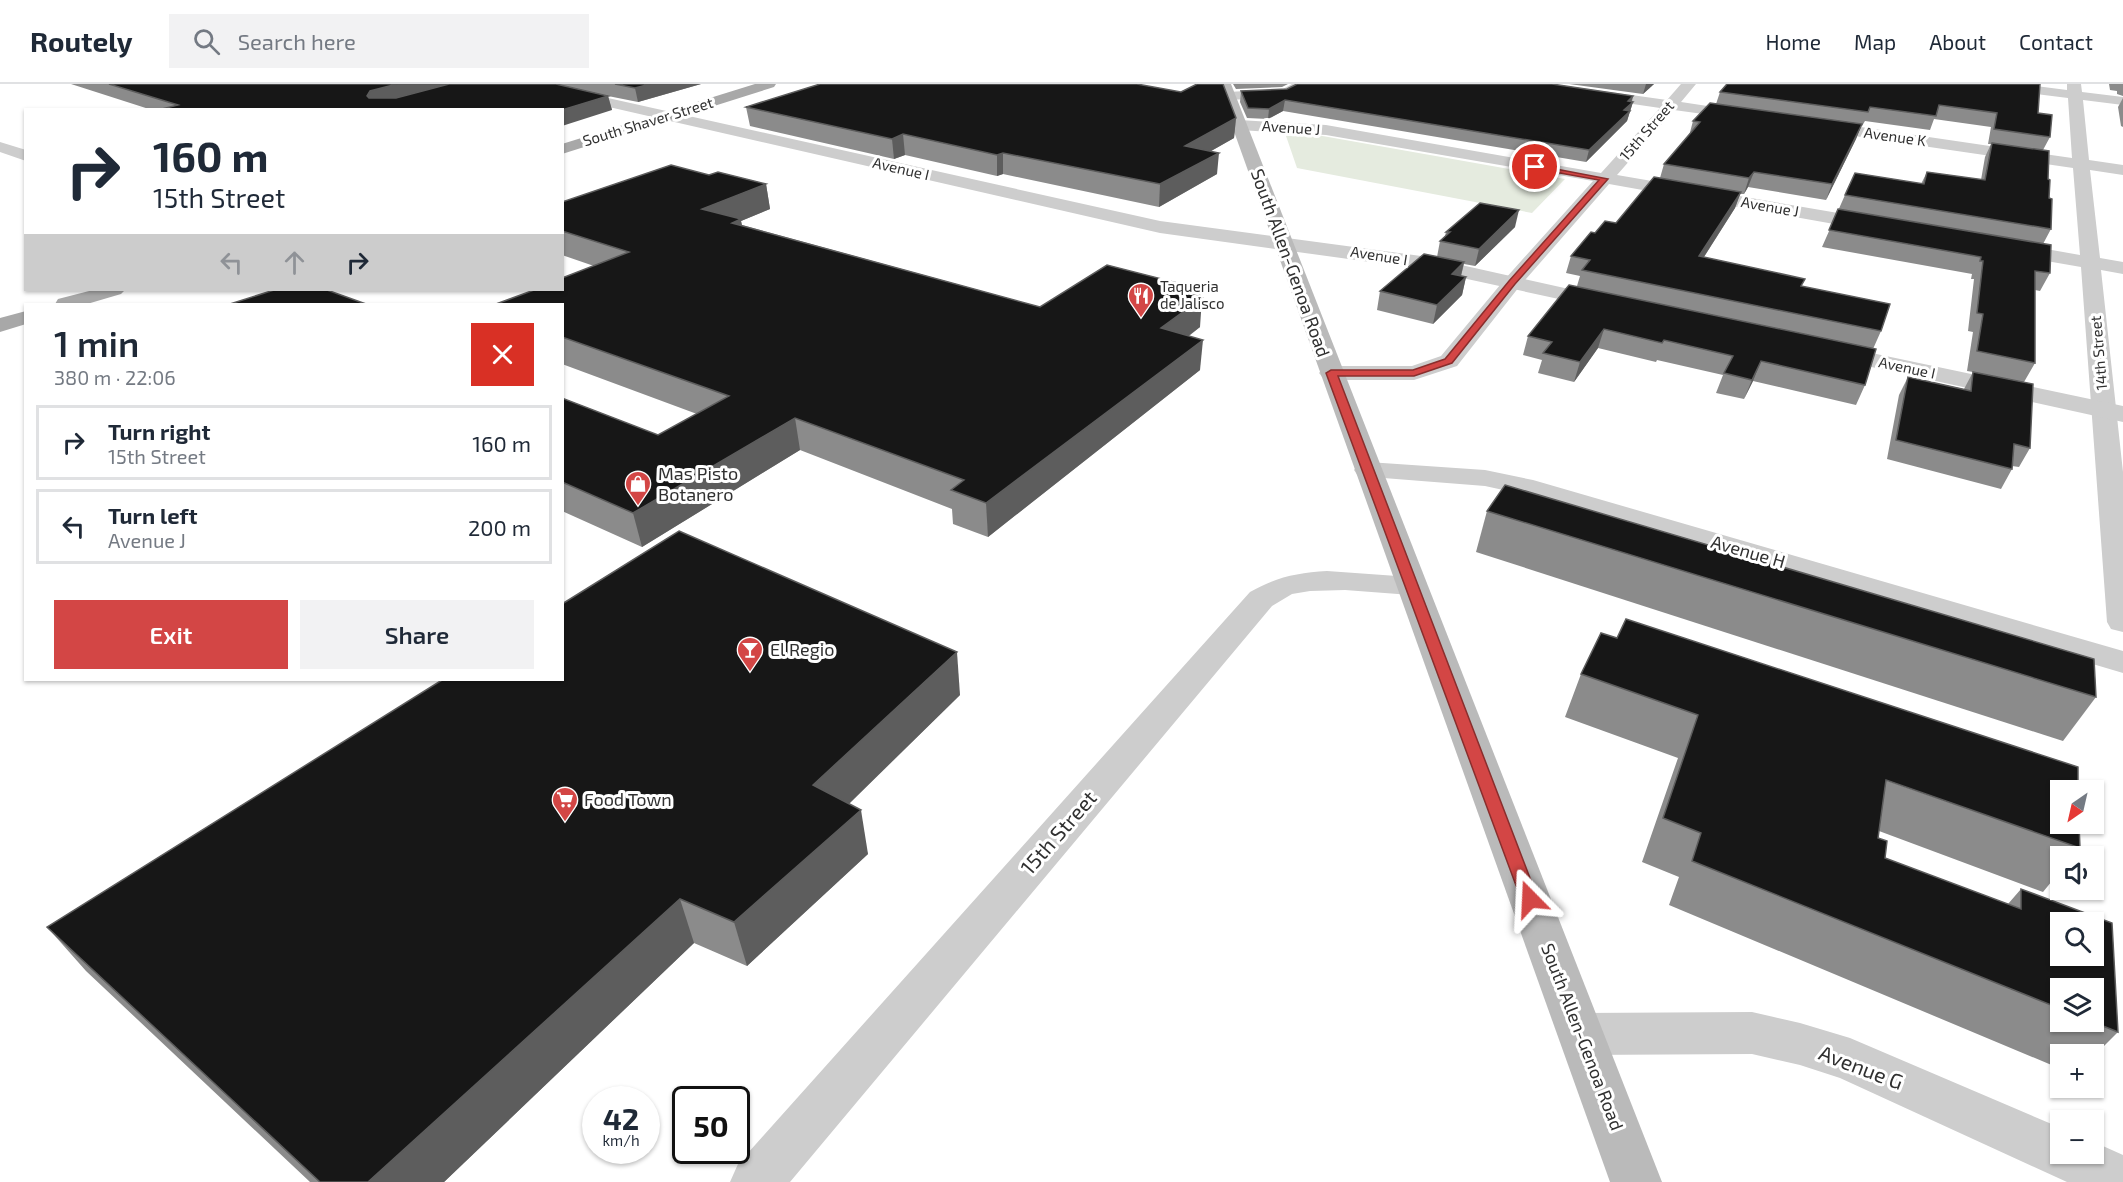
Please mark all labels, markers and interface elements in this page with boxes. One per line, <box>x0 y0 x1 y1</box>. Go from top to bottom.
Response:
search box <box>169 14 589 68</box>
text: Routely <box>30 24 133 58</box>
icon: search <box>190 25 223 58</box>
text: Search here <box>238 28 356 54</box>
text: Home <box>1765 29 1821 54</box>
text: Map <box>1854 29 1896 54</box>
text: About <box>1929 29 1986 54</box>
text: Contact <box>2019 29 2093 54</box>
street label: South Shaver Street <box>580 93 715 149</box>
street label: 15th Street <box>1615 97 1677 164</box>
street label: Avenue J <box>1261 116 1321 138</box>
street label: Avenue K <box>1863 123 1927 149</box>
text: 160 m <box>153 130 269 180</box>
icon: right <box>54 132 132 210</box>
pin <box>1509 141 1560 192</box>
icon: arrive <box>1518 150 1551 183</box>
street label: Avenue I <box>871 153 931 183</box>
street label: South Allen-Genoa Road <box>1247 166 1335 360</box>
text: 15th Street <box>153 181 285 213</box>
street label: Avenue J <box>1740 192 1801 220</box>
street label: Avenue I <box>1349 242 1409 268</box>
icon: left <box>215 246 248 279</box>
icon: ahead <box>278 246 311 279</box>
icon: right <box>341 246 374 279</box>
place label: Taqueria de Jalisco <box>1160 277 1225 312</box>
restaurant icon: Taqueria de Jalisco <box>1126 281 1156 319</box>
street label: 14th Street <box>2086 315 2110 391</box>
text: 1 min <box>54 321 139 364</box>
button: close <box>471 323 534 386</box>
street label: Avenue I <box>1877 352 1937 382</box>
text: 380 m · 22:06 <box>54 365 176 389</box>
text: Turn right <box>108 418 210 444</box>
icon: right <box>57 426 90 459</box>
text: 160 m <box>472 430 531 456</box>
text: 15th Street <box>108 444 206 468</box>
place label: Mas Pisto Botanero <box>658 462 738 505</box>
shop icon: Mas Pisto Botanero <box>623 469 653 507</box>
text: Turn left <box>108 502 197 528</box>
icon: left <box>57 510 90 543</box>
text: 200 m <box>468 514 531 540</box>
text: Avenue J <box>108 528 186 552</box>
street label: Avenue H <box>1709 530 1788 572</box>
button: Exit <box>54 600 288 669</box>
button: Share <box>300 600 534 669</box>
bar icon: El Regio <box>735 635 765 673</box>
place label: El Regio <box>770 638 834 660</box>
north arrow <box>2050 780 2104 834</box>
map controls <box>2050 780 2104 1164</box>
supermarket icon: Food Town <box>550 785 580 823</box>
street label: 15th Street <box>1015 785 1101 879</box>
place label: Food Town <box>584 788 672 810</box>
button: sound <box>2050 846 2104 900</box>
position arrow <box>1498 867 1562 931</box>
button: search <box>2050 912 2104 966</box>
street label: South Allen-Genoa Road <box>1537 940 1629 1133</box>
button: layers <box>2050 978 2104 1032</box>
street label: Avenue G <box>1816 1039 1907 1094</box>
button: + <box>2050 1044 2104 1098</box>
speed limit sign: 50 <box>672 1086 750 1164</box>
text: 42 <box>603 1100 639 1136</box>
button: − <box>2050 1110 2104 1164</box>
text: km/h <box>602 1131 640 1149</box>

